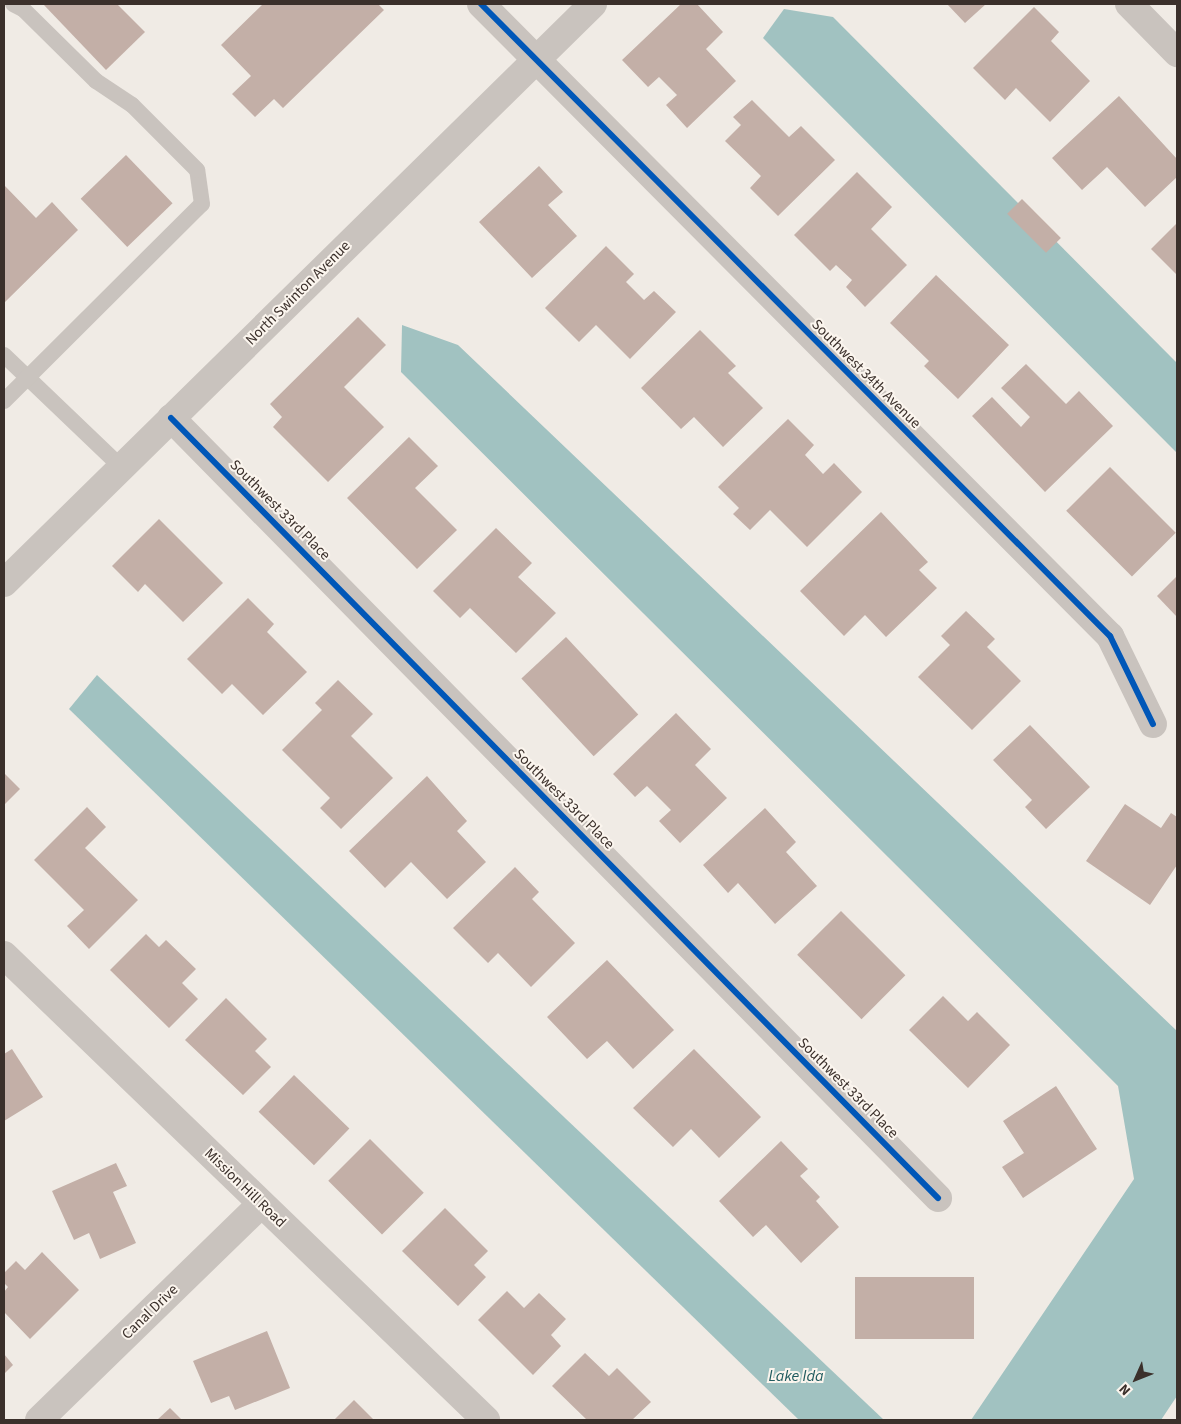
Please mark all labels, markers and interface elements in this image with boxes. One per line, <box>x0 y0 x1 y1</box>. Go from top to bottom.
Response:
street label: North Swinton Avenue <box>242 237 354 349</box>
street label: Southwest 34th Avenue <box>808 316 924 432</box>
street label: Southwest 33rd Place <box>226 456 334 564</box>
street label: Southwest 33rd Place <box>510 745 618 853</box>
street label: Southwest 33rd Place <box>794 1034 902 1142</box>
street label: Mission Hill Road <box>200 1145 290 1231</box>
street label: Canal Drive <box>118 1281 182 1343</box>
north arrow <box>1111 1354 1161 1404</box>
water label: Lake Ida <box>768 1366 824 1386</box>
text: N <box>1115 1379 1136 1400</box>

